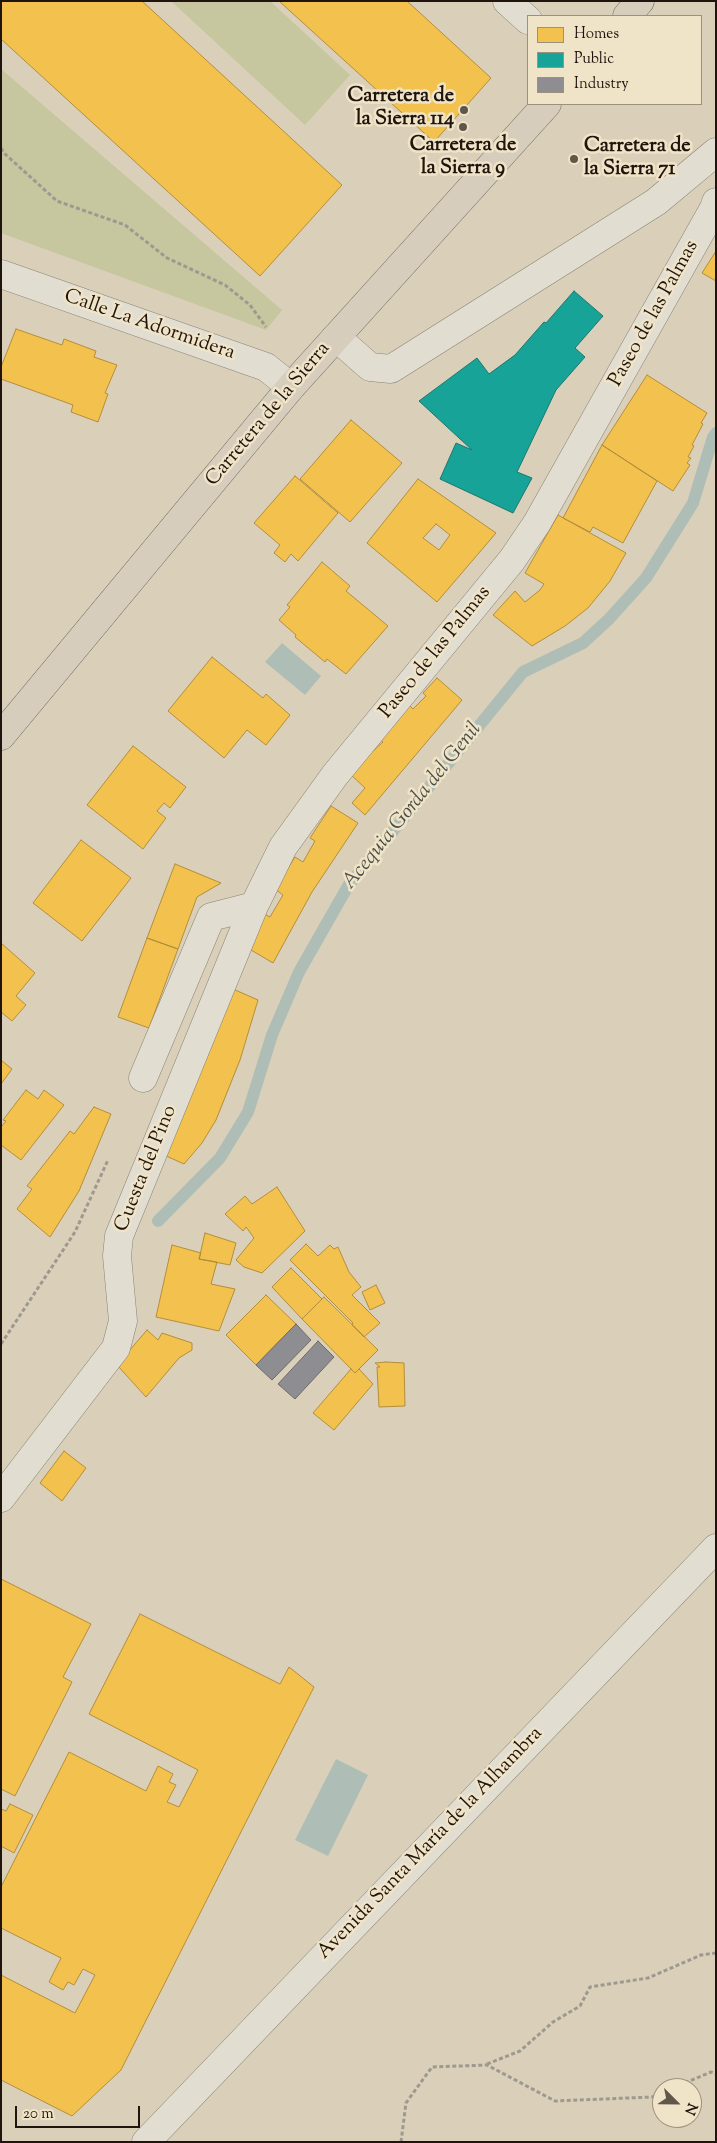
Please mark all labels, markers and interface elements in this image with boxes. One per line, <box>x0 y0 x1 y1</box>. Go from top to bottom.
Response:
legend <box>527 15 702 105</box>
text: Homes <box>574 24 619 45</box>
text: Public <box>574 49 614 70</box>
text: Industry <box>574 74 629 95</box>
place label: Carretera de la Sierra 114 <box>347 86 454 133</box>
marker: Carretera de la Sierra 114 <box>458 104 470 116</box>
marker: Carretera de la Sierra 9 <box>457 121 469 133</box>
place label: Carretera de la Sierra 9 <box>410 135 516 182</box>
place label: Carretera de la Sierra 71 <box>584 136 691 183</box>
marker: Carretera de la Sierra 71 <box>568 153 580 165</box>
street label: Paseo de las Palmas <box>605 237 705 391</box>
street label: Calle La Adormidera <box>60 285 238 367</box>
street label: Carretera de la Sierra <box>202 338 336 492</box>
street label: Paseo de las Palmas <box>375 582 497 724</box>
water label: Acequia Gorda del Genil <box>338 718 488 896</box>
street label: Cuesta del Pino <box>111 1102 183 1236</box>
street label: Avenida Santa María de la Alhambra <box>313 1723 549 1965</box>
north arrow <box>652 2078 702 2128</box>
scale bar <box>18 2096 142 2128</box>
text: N <box>678 2099 701 2118</box>
text: 20 m <box>23 2104 54 2125</box>

